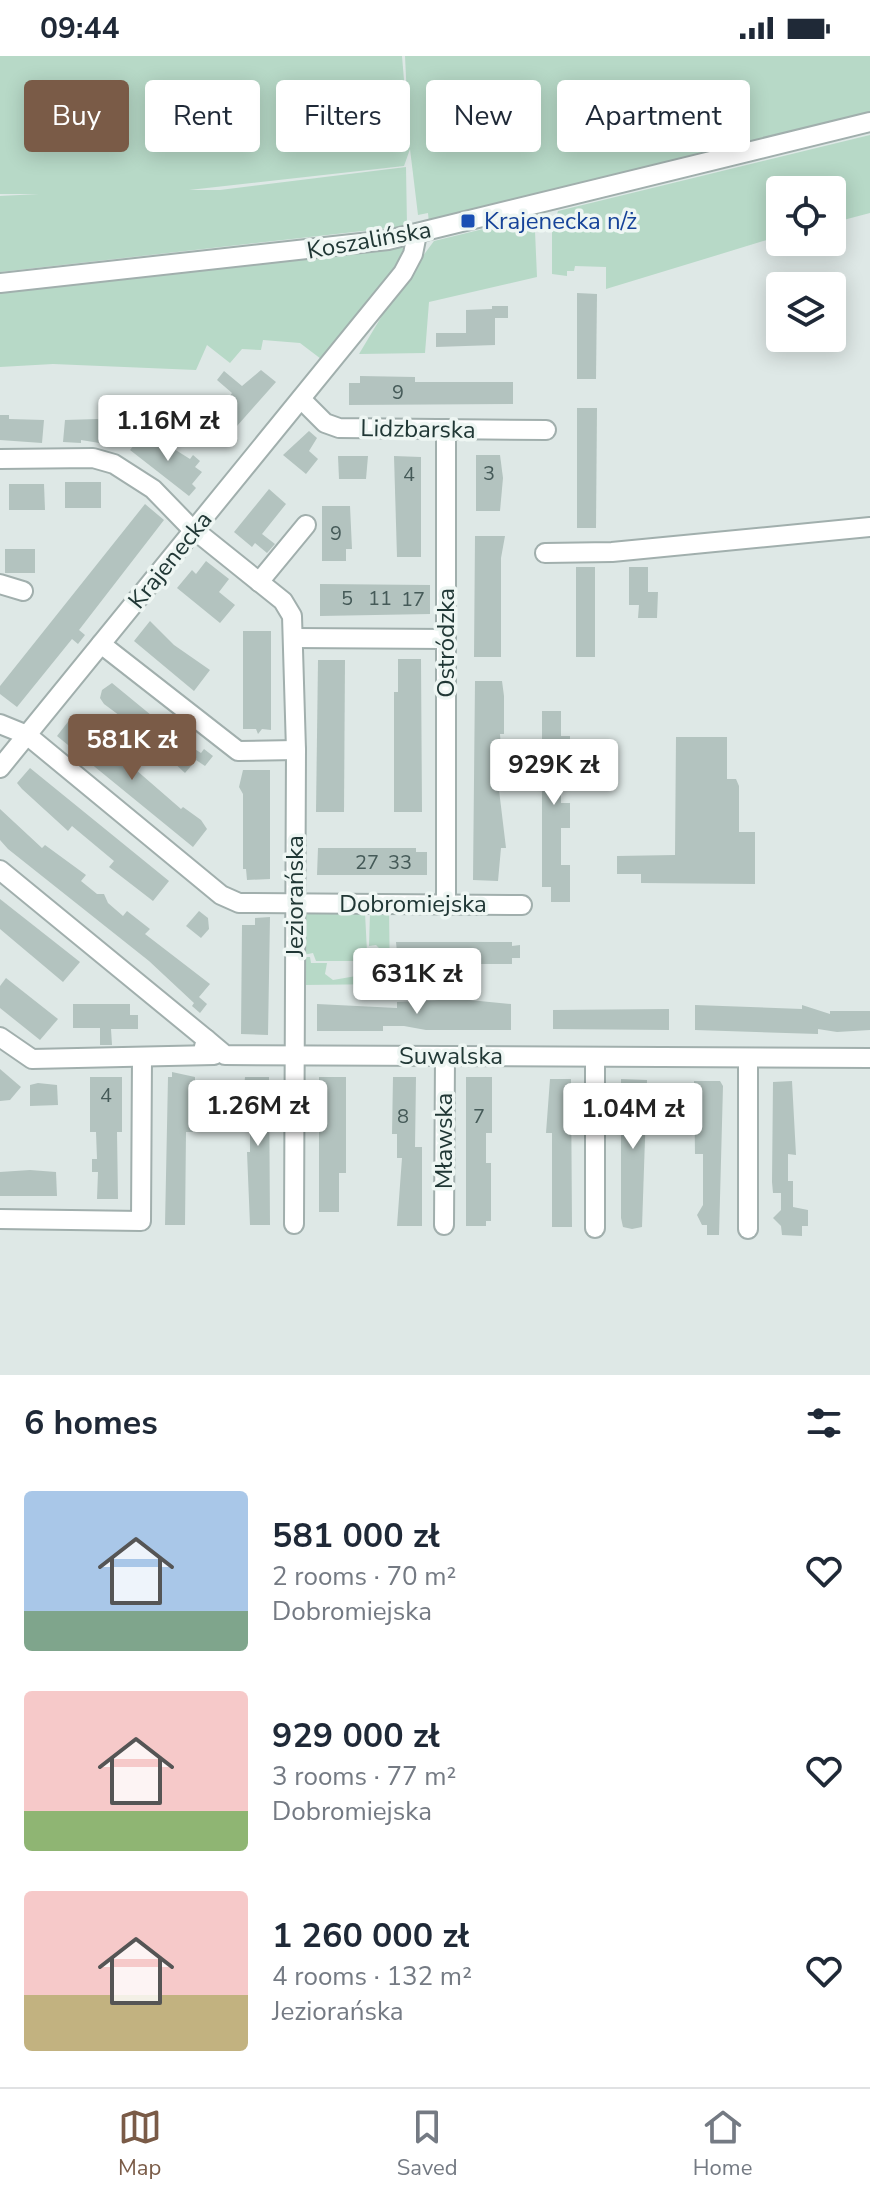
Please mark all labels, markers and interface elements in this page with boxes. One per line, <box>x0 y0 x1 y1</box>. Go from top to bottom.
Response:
text: 09:44 <box>40 8 119 49</box>
chip: Buy <box>24 80 129 152</box>
chip: Rent <box>145 80 260 152</box>
chip: Filters <box>276 80 410 152</box>
chip: New <box>426 80 541 152</box>
chip: Apartment <box>557 80 750 152</box>
map controls <box>766 176 846 352</box>
button: locate <box>766 176 846 256</box>
place label: Krajenecka n/ż <box>484 205 637 237</box>
marker: Krajenecka n/ż <box>459 212 477 230</box>
street label: Koszalińska <box>304 213 434 267</box>
button: layers <box>766 272 846 352</box>
house number: 9 <box>392 379 404 406</box>
pin: 1.16M zł <box>85 395 251 463</box>
text: 1.16M zł <box>116 403 220 438</box>
street label: Lidzbarska <box>360 412 476 446</box>
house number: 3 <box>483 460 495 487</box>
house number: 4 <box>403 461 415 488</box>
street label: Krajenecka <box>121 505 219 615</box>
house number: 9 <box>330 520 342 547</box>
house number: 5 <box>341 585 353 612</box>
house number: 11 <box>368 585 392 612</box>
house number: 17 <box>401 586 425 613</box>
street label: Ostródzka <box>430 588 462 698</box>
pin: 581K zł <box>58 714 206 782</box>
text: 581K zł <box>86 722 178 757</box>
pin: 929K zł <box>480 739 628 807</box>
text: 929K zł <box>508 747 600 782</box>
street label: Jeziorańska <box>279 835 311 958</box>
house number: 27 <box>355 849 379 876</box>
house number: 33 <box>388 849 412 876</box>
street label: Dobromiejska <box>339 888 487 920</box>
pin: 631K zł <box>343 948 491 1016</box>
text: 631K zł <box>371 956 463 991</box>
street label: Suwalska <box>399 1040 503 1072</box>
pin: 1.26M zł <box>175 1080 341 1148</box>
house number: 4 <box>100 1082 112 1109</box>
pin: 1.04M zł <box>550 1083 716 1151</box>
text: 1.26M zł <box>206 1088 310 1123</box>
text: 1.04M zł <box>581 1091 685 1126</box>
street label: Mławska <box>428 1093 460 1189</box>
house number: 8 <box>397 1103 409 1130</box>
house number: 7 <box>473 1103 485 1130</box>
text: 6 homes <box>24 1400 158 1446</box>
icon: filters <box>802 1401 846 1445</box>
text: 581 000 zł <box>272 1513 440 1559</box>
icon: home <box>88 1523 184 1619</box>
icon: heart <box>802 1549 846 1593</box>
text: 2 rooms · 70 m² <box>272 1559 456 1594</box>
text: Dobromiejska <box>272 1594 432 1629</box>
text: 929 000 zł <box>272 1713 440 1759</box>
icon: home <box>88 1723 184 1819</box>
icon: heart <box>802 1749 846 1793</box>
text: 3 rooms · 77 m² <box>272 1759 456 1794</box>
text: Dobromiejska <box>272 1794 432 1829</box>
text: 1 260 000 zł <box>272 1913 469 1959</box>
icon: home <box>88 1923 184 2019</box>
icon: heart <box>802 1949 846 1993</box>
text: 4 rooms · 132 m² <box>272 1959 472 1994</box>
text: Jeziorańska <box>272 1994 404 2029</box>
tab: Map <box>118 2105 162 2183</box>
tab: Saved <box>397 2105 458 2183</box>
tab: Home <box>693 2105 752 2183</box>

